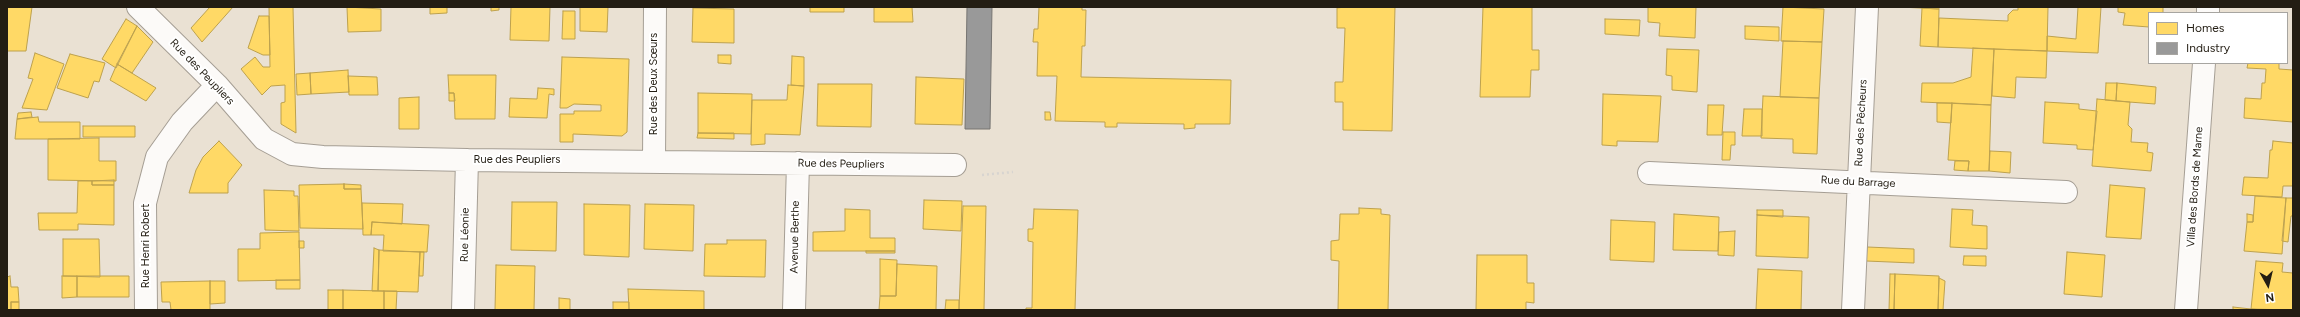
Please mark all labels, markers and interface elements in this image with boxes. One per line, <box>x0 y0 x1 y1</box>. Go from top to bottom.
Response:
legend <box>2148 12 2288 64</box>
text: Homes <box>2186 21 2224 35</box>
street label: Rue des Deux Sœurs <box>647 33 661 135</box>
street label: Rue des Peupliers <box>167 36 237 108</box>
text: Industry <box>2186 41 2230 55</box>
street label: Rue des Pêcheurs <box>1852 79 1870 167</box>
street label: Villa des Bords de Marne <box>2184 126 2206 248</box>
street label: Rue des Peupliers <box>474 153 560 167</box>
street label: Rue des Peupliers <box>798 157 884 171</box>
street label: Rue du Barrage <box>1820 173 1896 191</box>
street label: Avenue Berthe <box>788 201 802 273</box>
street label: Rue Henri Robert <box>139 204 153 288</box>
street label: Rue Léonie <box>458 208 472 262</box>
north arrow <box>2248 265 2288 305</box>
text: N <box>2265 290 2275 304</box>

